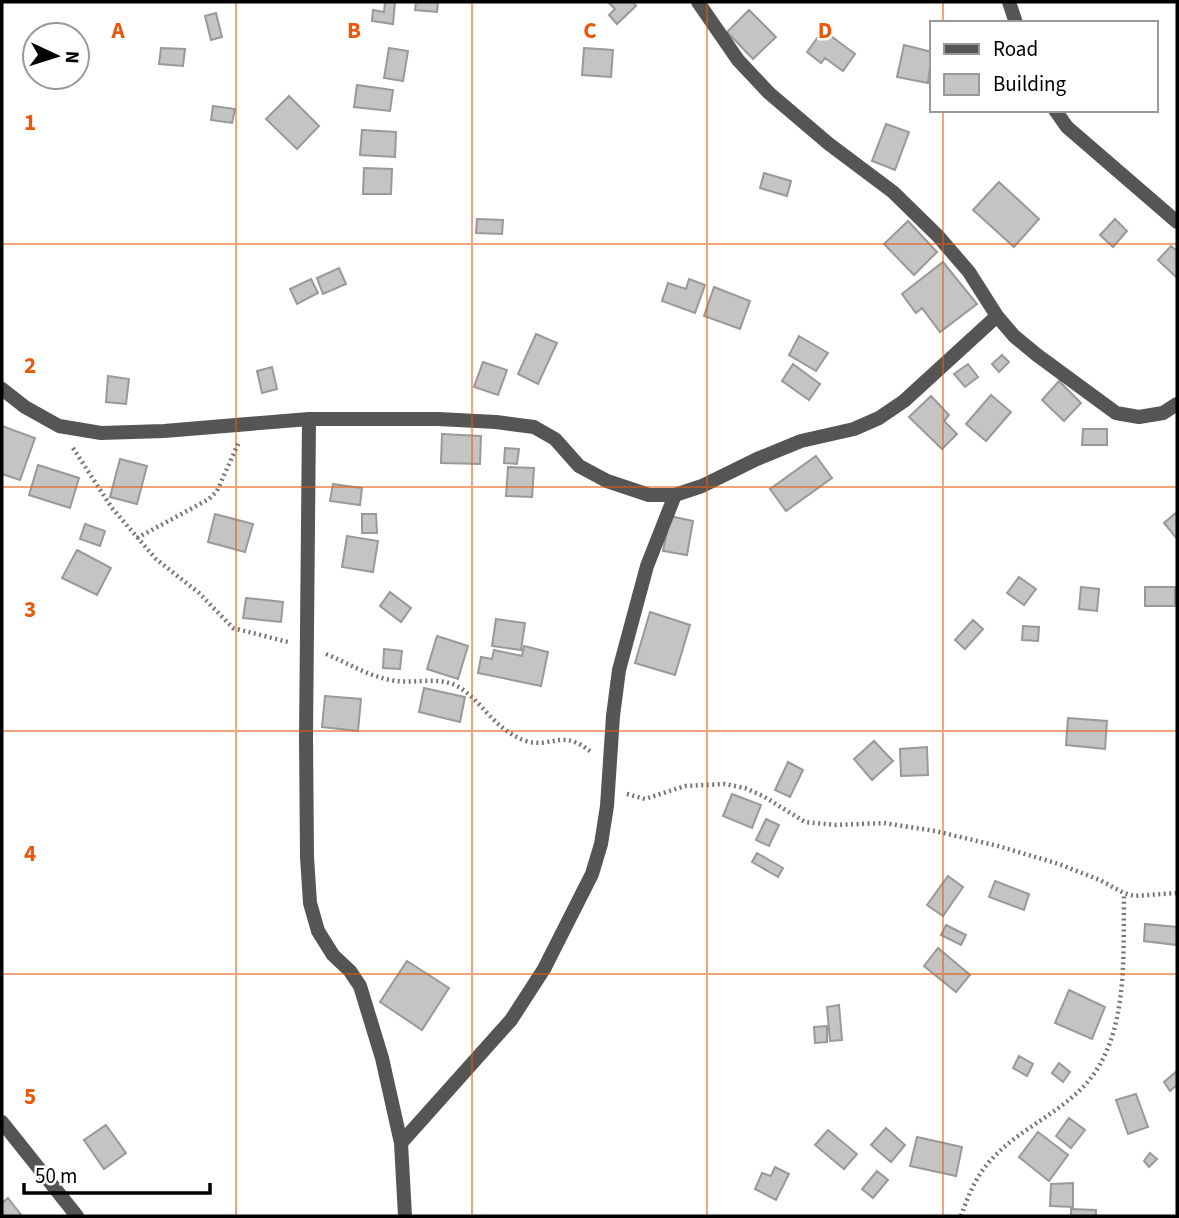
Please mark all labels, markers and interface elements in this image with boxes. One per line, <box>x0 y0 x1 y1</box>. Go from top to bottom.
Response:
text: A <box>110 14 125 47</box>
text: B <box>347 14 361 47</box>
text: C <box>583 14 597 47</box>
text: D <box>818 14 832 47</box>
north arrow <box>21 21 91 91</box>
legend <box>930 21 1158 112</box>
text: Road <box>993 34 1038 64</box>
text: N <box>58 50 85 64</box>
text: Building <box>993 69 1067 99</box>
text: 1 <box>24 106 36 139</box>
text: 2 <box>24 349 36 382</box>
text: 3 <box>24 593 36 626</box>
text: 4 <box>24 837 36 870</box>
text: 5 <box>24 1080 36 1113</box>
scale bar <box>24 1152 210 1196</box>
text: 50 m <box>35 1161 77 1191</box>

